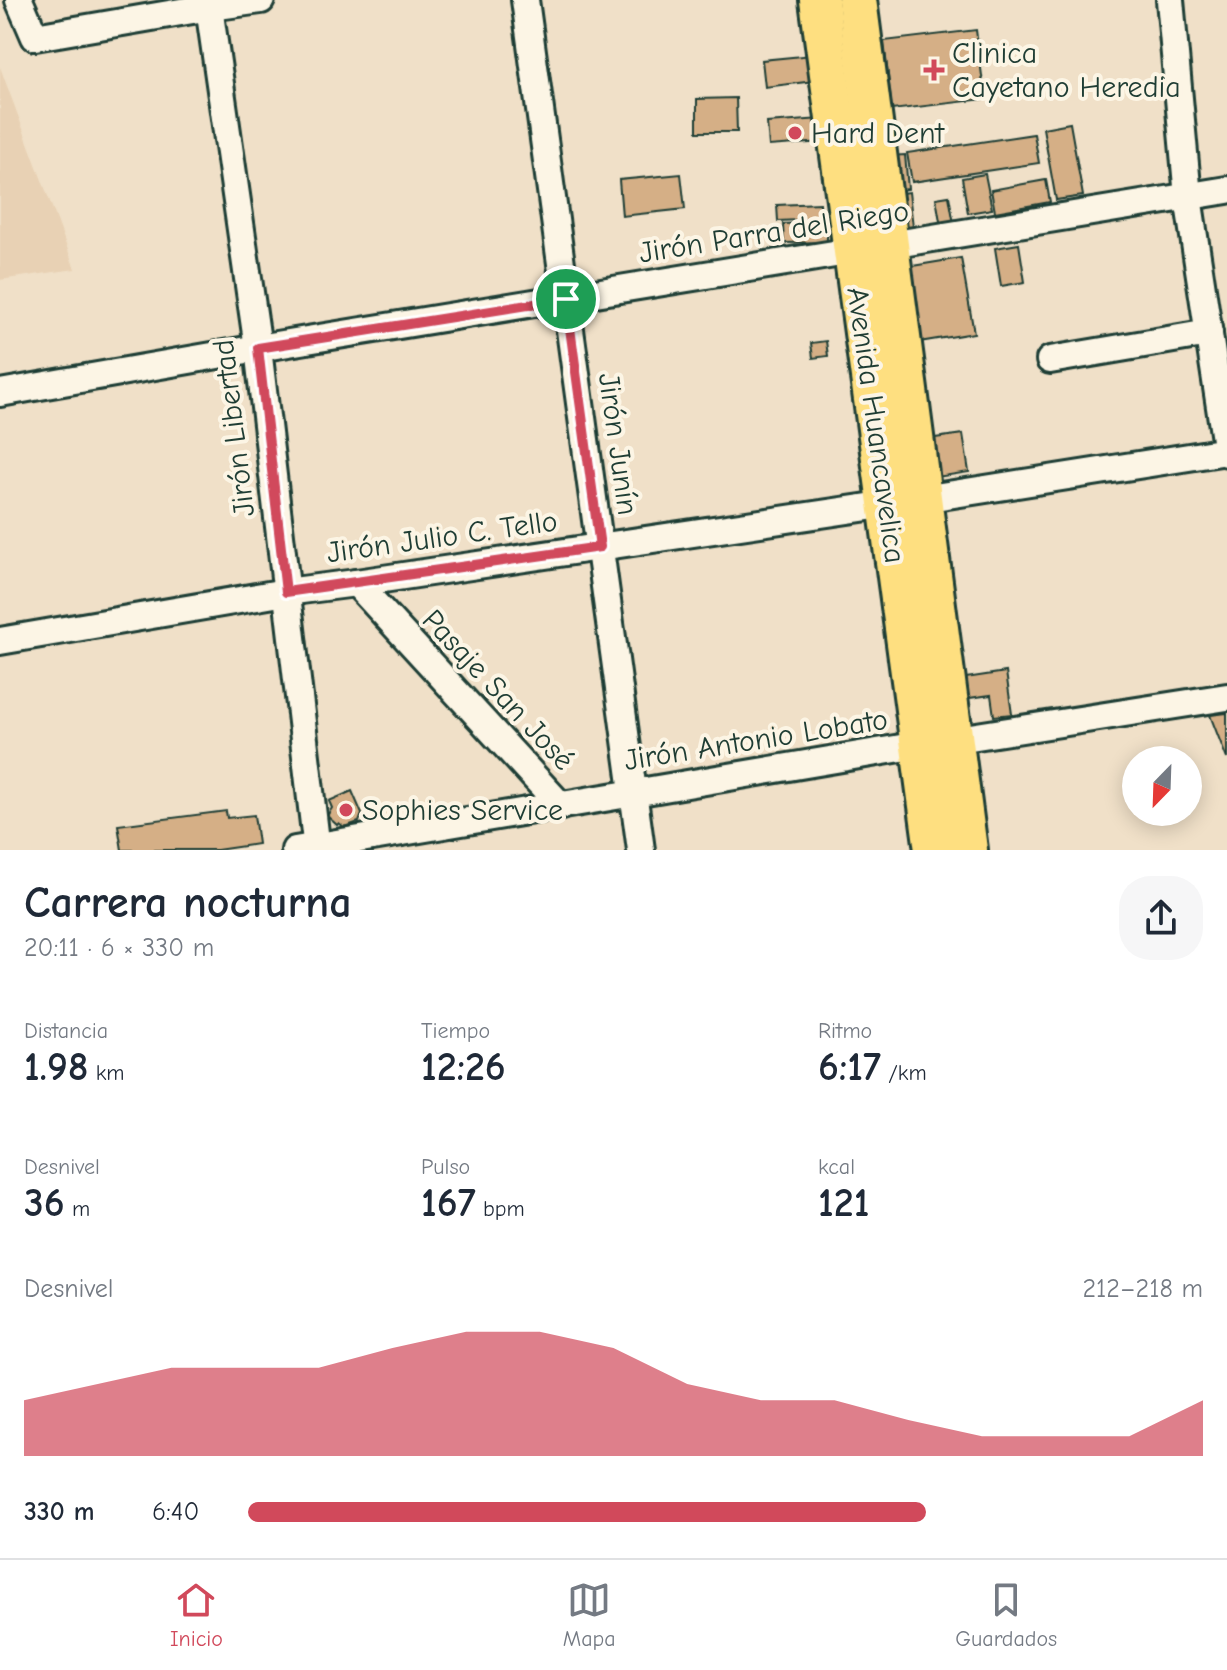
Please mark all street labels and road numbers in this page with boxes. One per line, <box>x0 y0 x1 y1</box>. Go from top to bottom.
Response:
street label: Jirón Parra del Riego <box>637 193 911 271</box>
street label: Avenida Huancavelica <box>839 285 913 565</box>
street label: Jirón Libertad <box>206 338 262 518</box>
street label: Jirón Junín <box>591 371 645 517</box>
street label: Jirón Julio C. Tello <box>324 503 560 571</box>
street label: Pasaje San José <box>415 603 581 777</box>
street label: Jirón Antonio Lobato <box>622 702 890 778</box>

